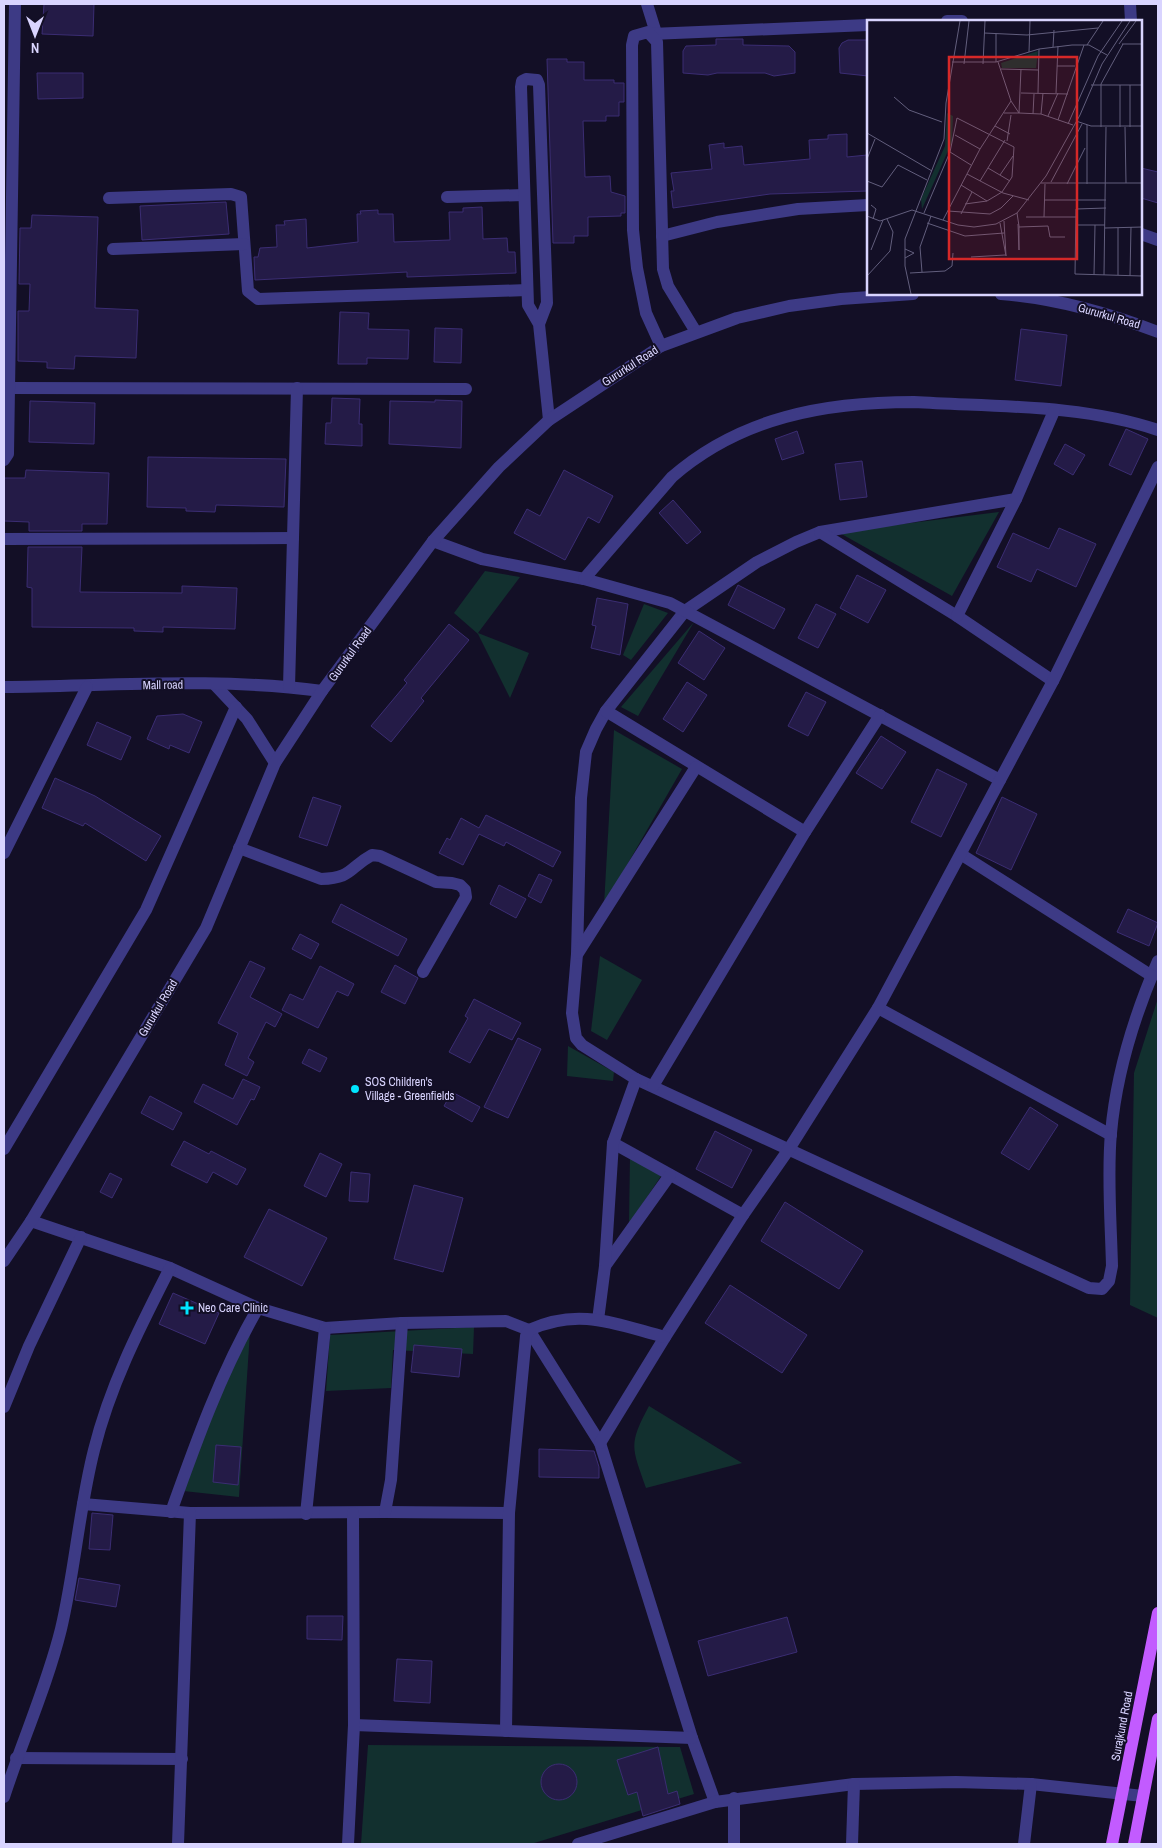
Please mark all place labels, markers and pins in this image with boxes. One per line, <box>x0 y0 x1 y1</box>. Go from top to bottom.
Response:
place label: SOS Children's Village - Greenfields <box>365 1074 455 1104</box>
marker: SOS Children's Village - Greenfields <box>349 1083 361 1095</box>
place label: Neo Care Clinic <box>198 1300 268 1316</box>
marker: Neo Care Clinic <box>180 1301 194 1315</box>

